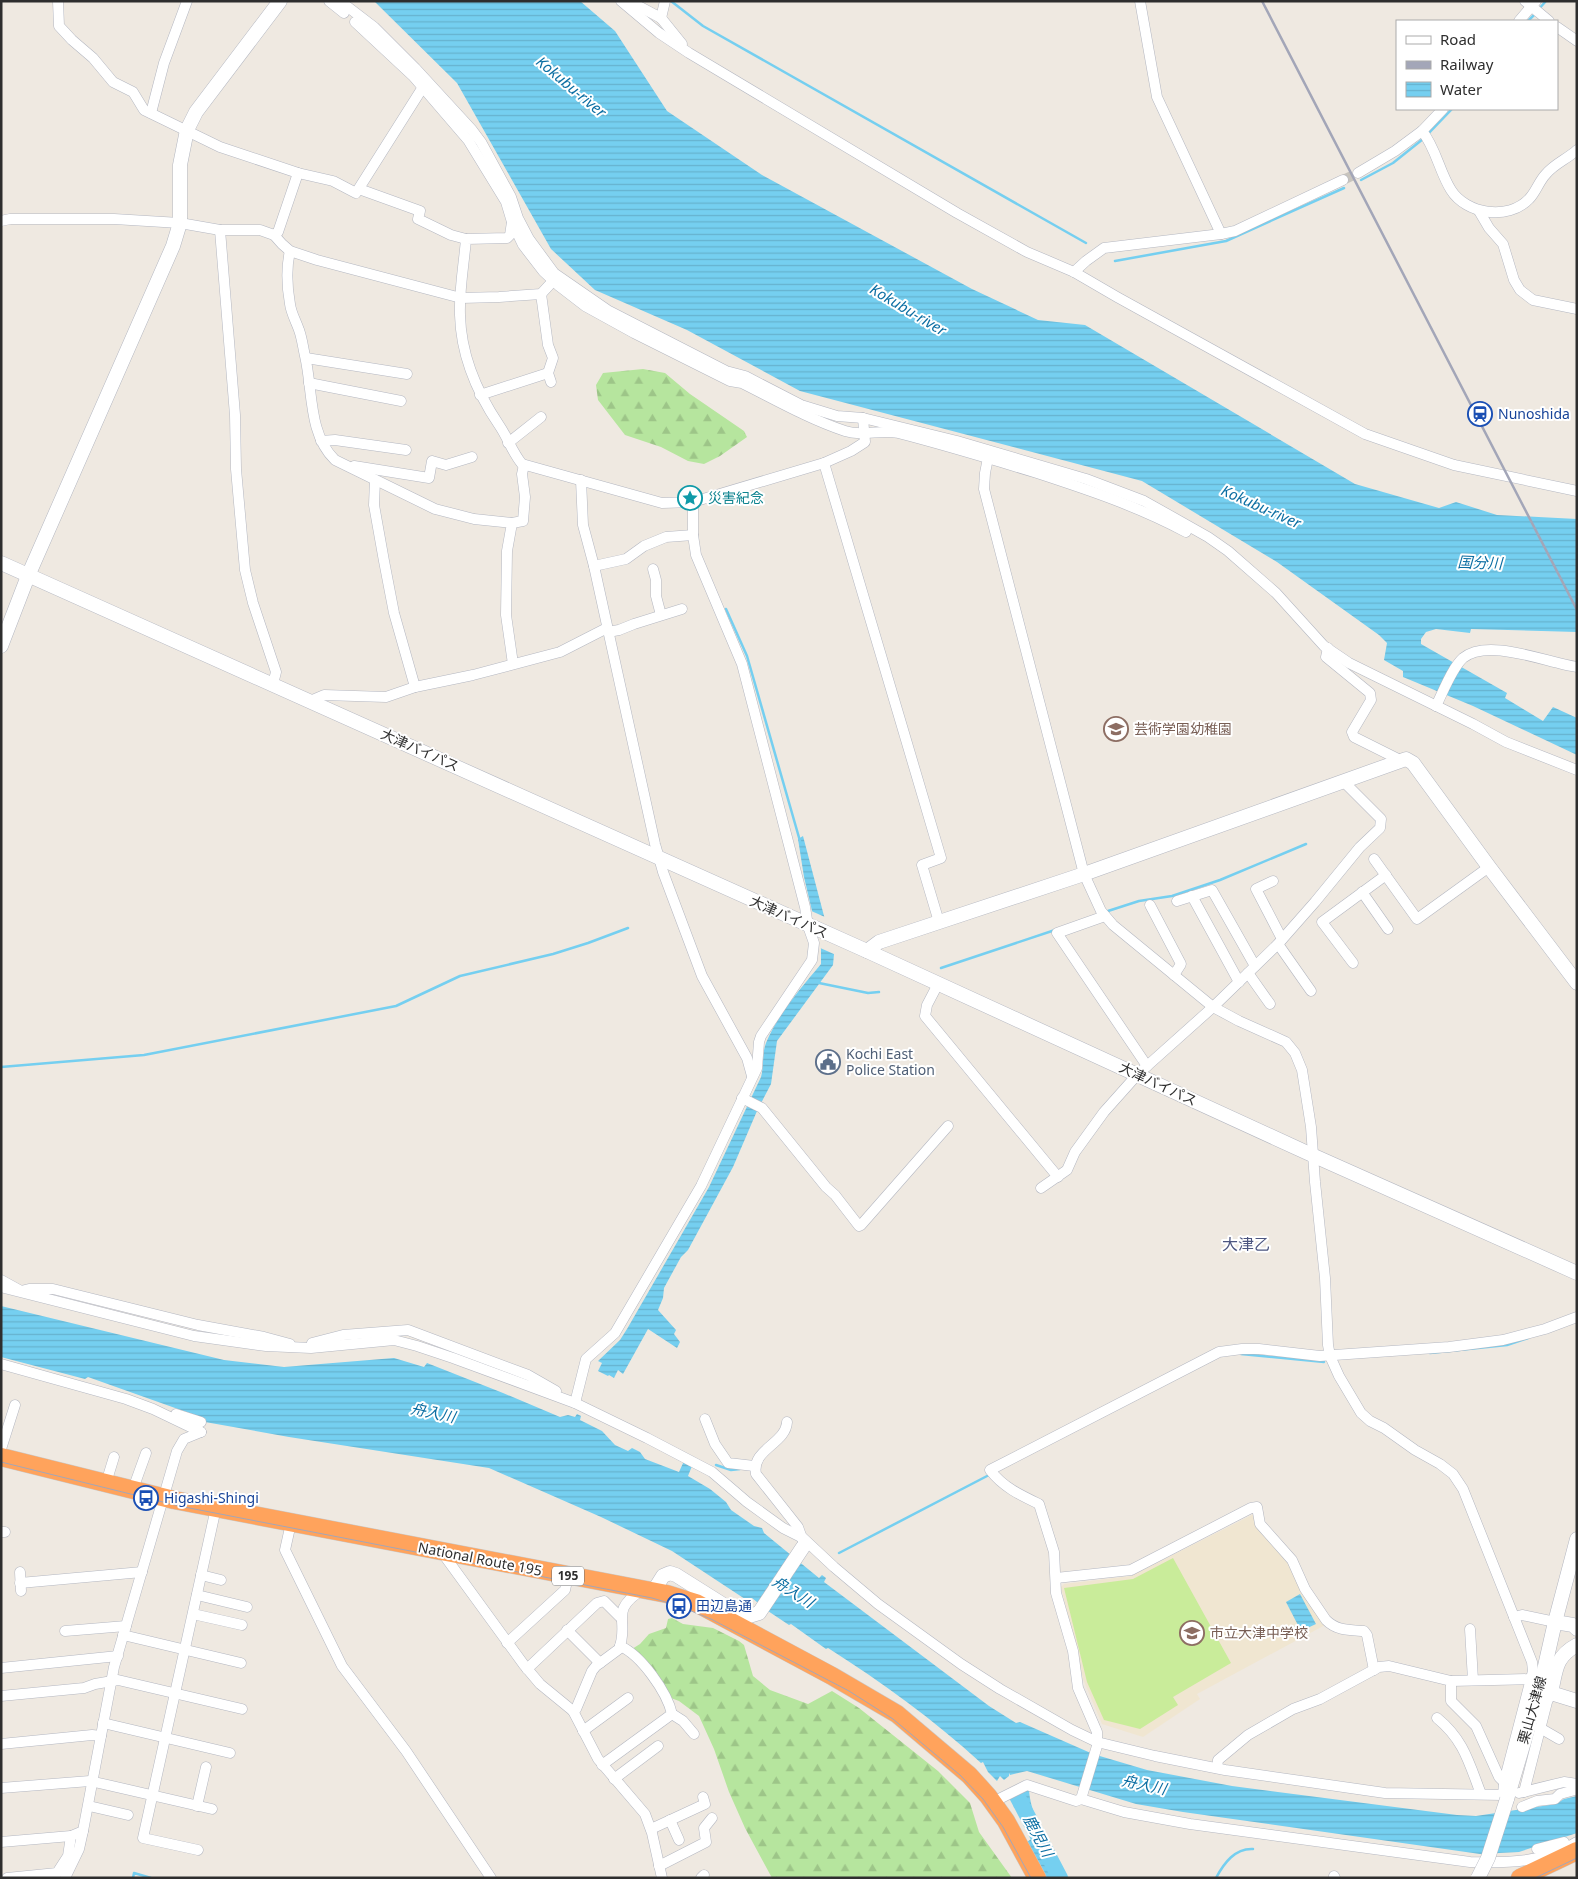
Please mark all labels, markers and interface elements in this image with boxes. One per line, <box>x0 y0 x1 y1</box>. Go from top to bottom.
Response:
legend <box>1396 20 1558 110</box>
text: Road <box>1440 29 1476 49</box>
water label: Kokubu-river <box>533 51 612 122</box>
text: Railway <box>1440 54 1494 74</box>
text: Water <box>1440 79 1482 99</box>
water label: Kokubu-river <box>867 279 951 340</box>
station icon: Nunoshida <box>1467 401 1493 427</box>
place label: Nunoshida <box>1498 404 1570 423</box>
water label: Kokubu-river <box>1218 480 1305 533</box>
place icon: 災害紀念 <box>677 485 703 511</box>
place label: 災害紀念 <box>708 488 764 507</box>
water label: 国分川 <box>1457 551 1505 573</box>
school or university icon: 芸術学園幼稚園 <box>1103 716 1129 742</box>
place label: 芸術学園幼稚園 <box>1134 719 1232 738</box>
street label: 大津バイパス <box>378 724 462 775</box>
street label: 大津バイパス <box>747 891 831 942</box>
place label: Kochi East Police Station <box>846 1044 935 1079</box>
public building icon: Kochi East Police Station <box>815 1049 841 1075</box>
street label: 大津バイパス <box>1116 1057 1200 1110</box>
district label: 大津乙 <box>1222 1233 1270 1255</box>
water label: 舟入川 <box>409 1398 459 1427</box>
bus stop icon: Higashi-Shingi <box>133 1485 159 1511</box>
place label: Higashi-Shingi <box>164 1488 259 1507</box>
street label: National Route 195 <box>417 1537 544 1580</box>
road number: 195 <box>552 1566 584 1585</box>
water label: 舟入川 <box>769 1571 820 1613</box>
bus stop icon: 田辺島通 <box>666 1593 692 1619</box>
place label: 田辺島通 <box>696 1596 752 1615</box>
school or university icon: 市立大津中学校 <box>1179 1620 1205 1646</box>
place label: 市立大津中学校 <box>1210 1623 1308 1642</box>
street label: 栗山大津線 <box>1513 1674 1550 1746</box>
water label: 舟入川 <box>1120 1770 1170 1799</box>
water label: 鹿児川 <box>1019 1811 1059 1862</box>

